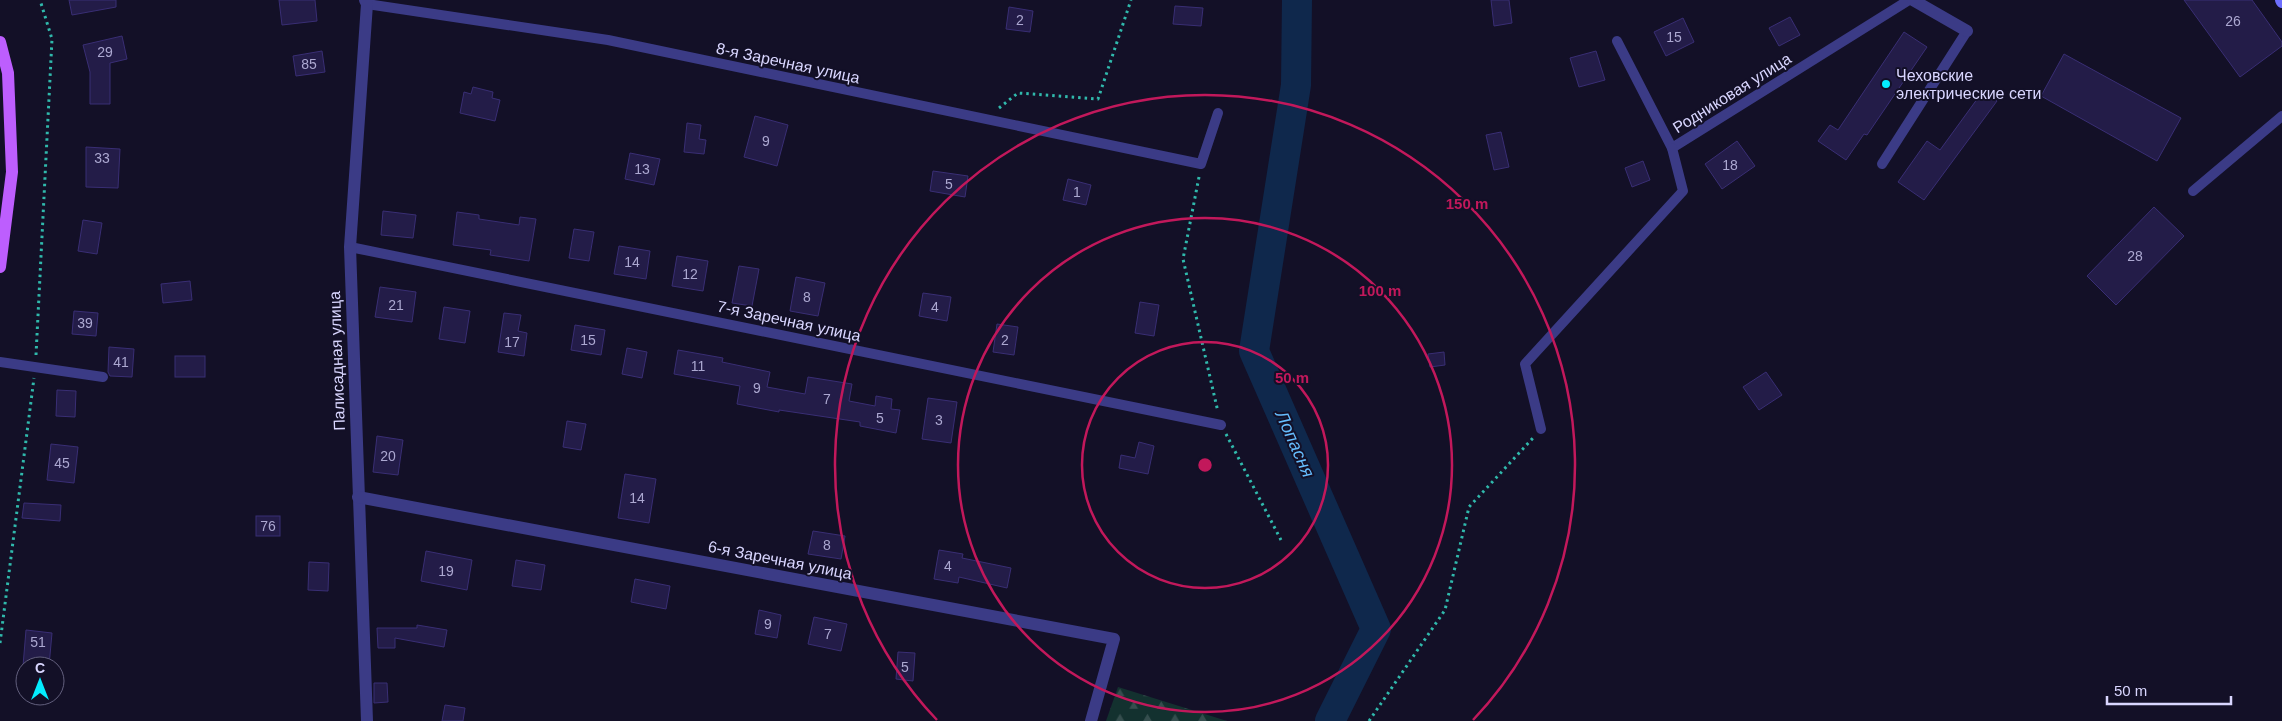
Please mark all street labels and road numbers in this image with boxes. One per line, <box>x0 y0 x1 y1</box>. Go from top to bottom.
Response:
street label: 8-я Заречная улица <box>715 39 861 87</box>
street label: Родниковая улица <box>1670 50 1794 136</box>
street label: Палисадная улица <box>326 291 348 431</box>
street label: 7-я Заречная улица <box>716 297 862 345</box>
street label: 6-я Заречная улица <box>707 538 854 582</box>

